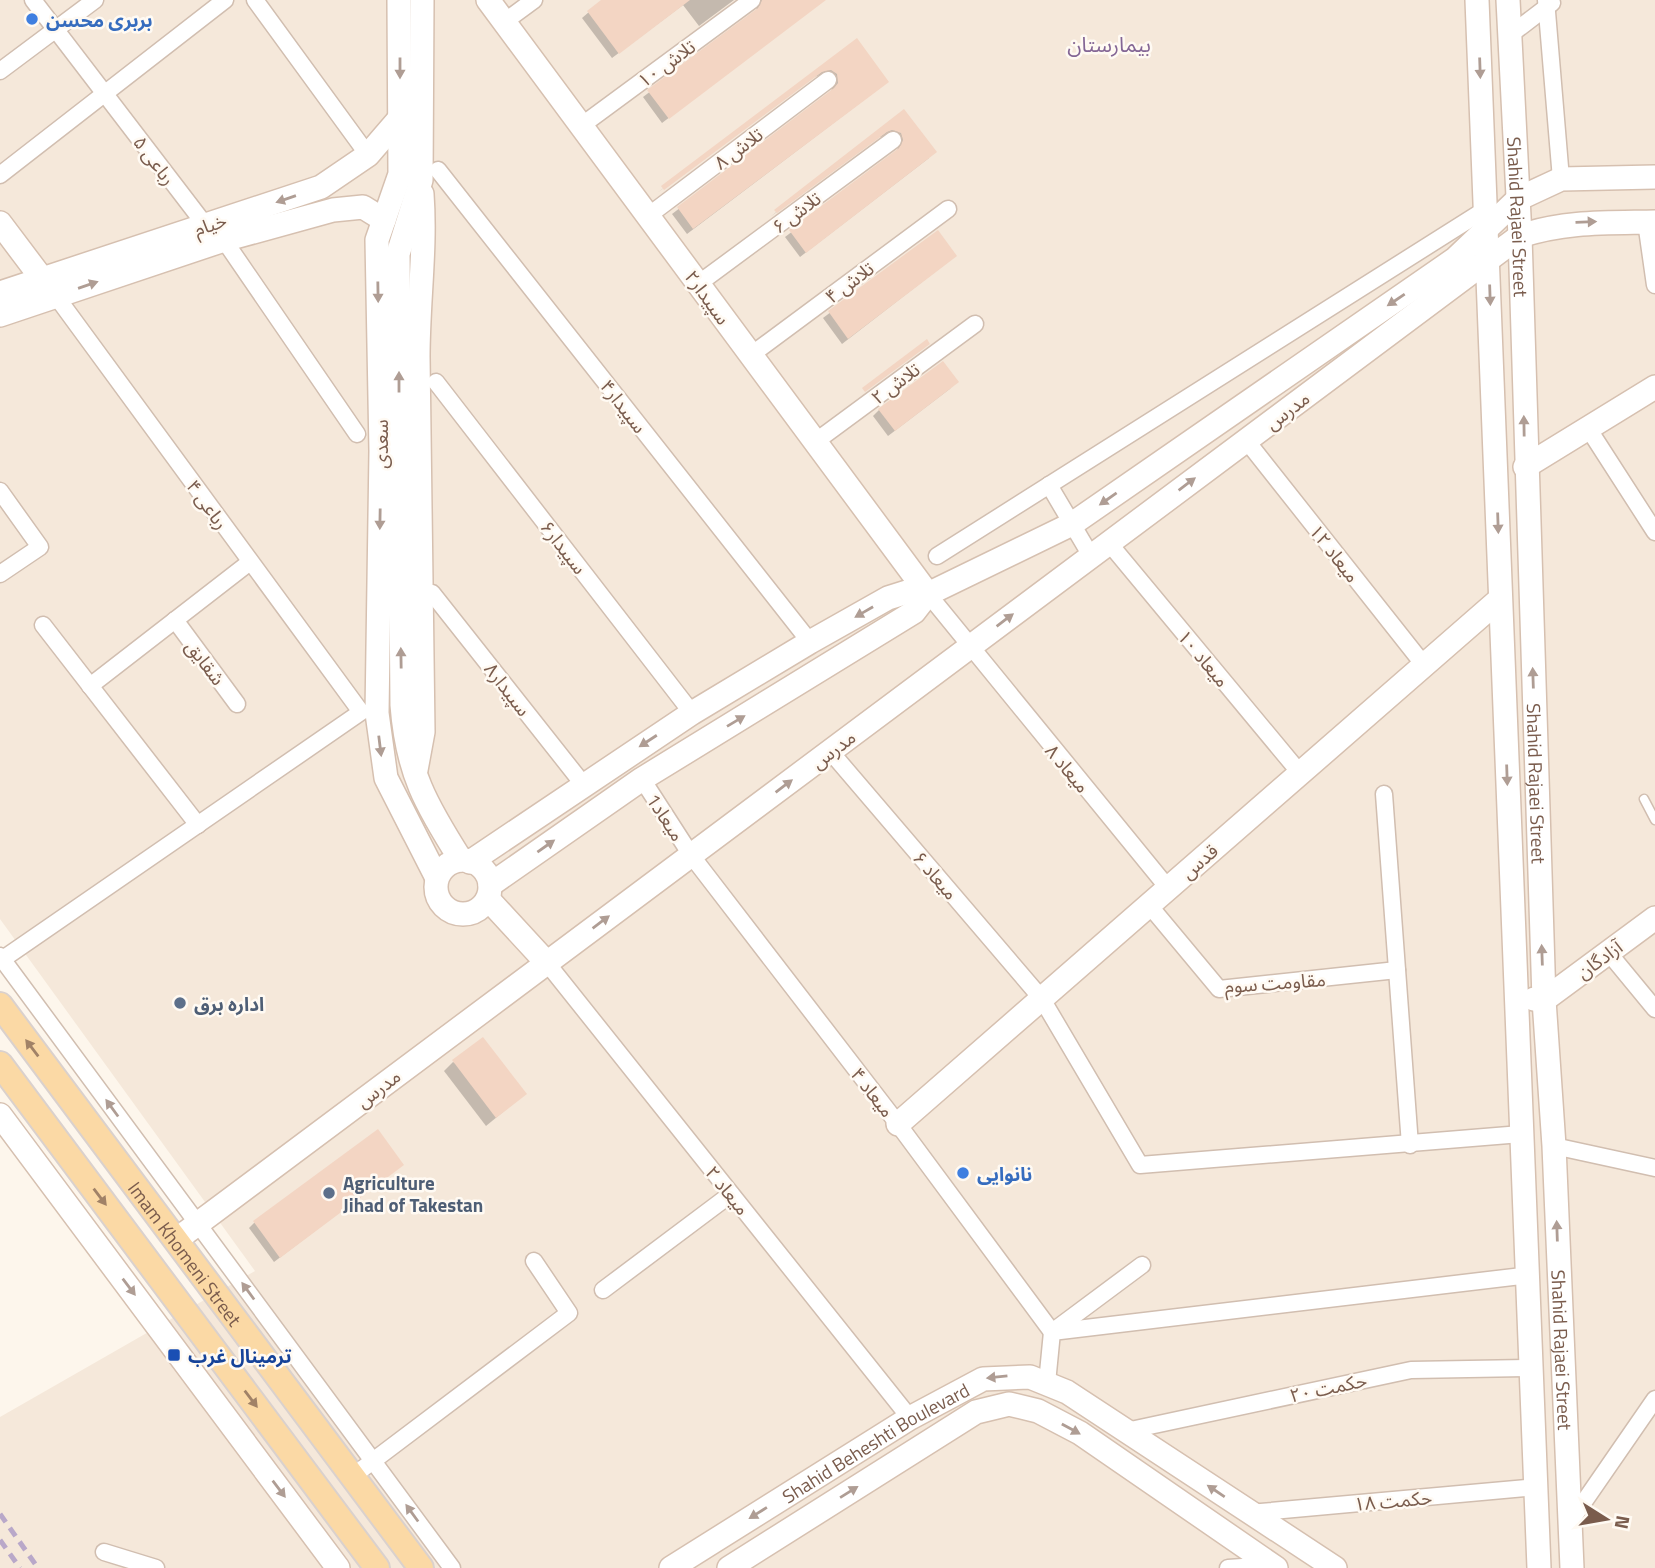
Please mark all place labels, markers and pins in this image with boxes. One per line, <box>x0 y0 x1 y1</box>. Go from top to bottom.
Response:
place label: بربری محسن <box>46 5 153 34</box>
marker: بربری محسن <box>24 11 40 27</box>
place label: اداره برق <box>194 989 264 1018</box>
marker: اداره برق <box>172 995 188 1011</box>
place label: نانوایی <box>977 1159 1032 1188</box>
marker: نانوایی <box>955 1165 971 1181</box>
place label: Agriculture Jihad of Takestan <box>343 1168 483 1219</box>
marker: Agriculture Jihad of Takestan <box>321 1185 337 1201</box>
place label: ترمینال غرب <box>188 1341 292 1370</box>
marker: ترمینال غرب <box>166 1347 182 1363</box>

